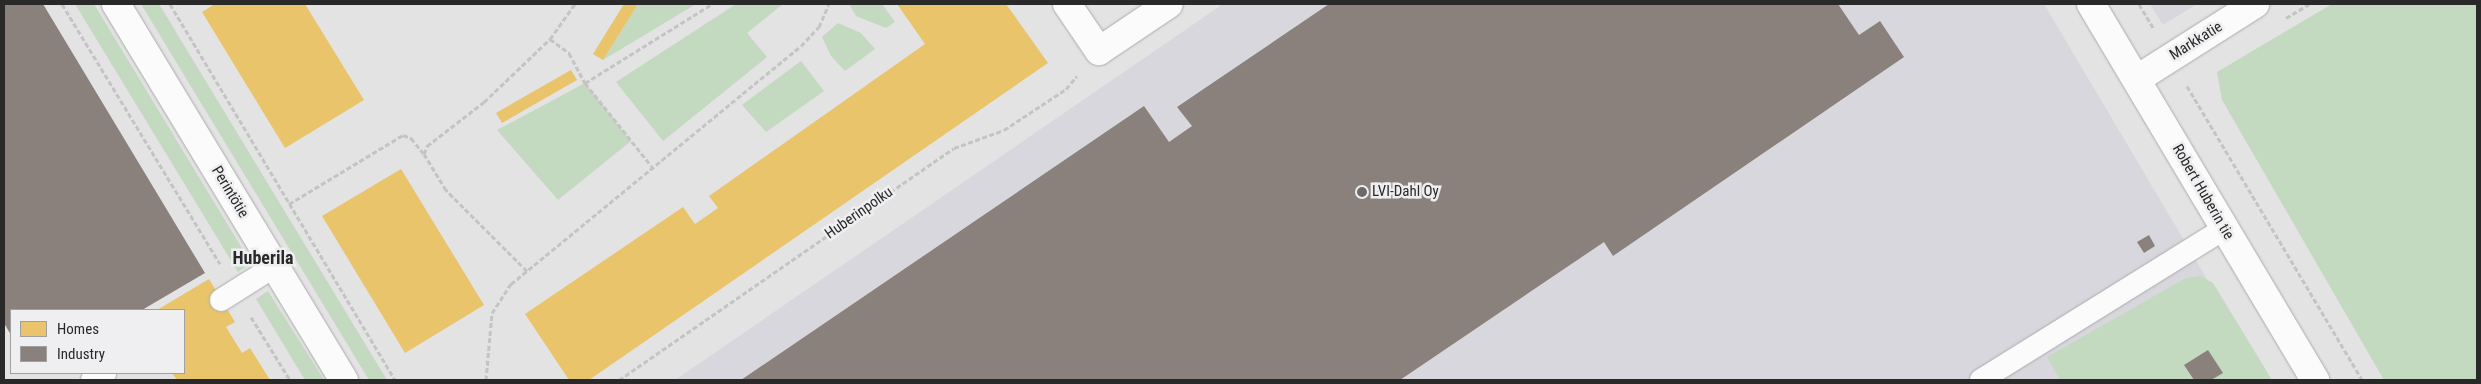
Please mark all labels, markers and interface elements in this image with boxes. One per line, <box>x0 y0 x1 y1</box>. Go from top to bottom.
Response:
street label: Markkatie <box>2166 18 2226 64</box>
street label: Robert Huberin tie <box>2168 141 2238 243</box>
street label: Perintötie <box>208 163 252 221</box>
street label: Huberinpolku <box>822 183 896 243</box>
place label: LVI-Dahl Oy <box>1372 183 1439 201</box>
marker: LVI-Dahl Oy <box>1356 186 1368 198</box>
district label: Huberila <box>233 247 293 269</box>
legend <box>10 309 185 374</box>
text: Homes <box>57 320 99 338</box>
text: Industry <box>57 345 105 363</box>

